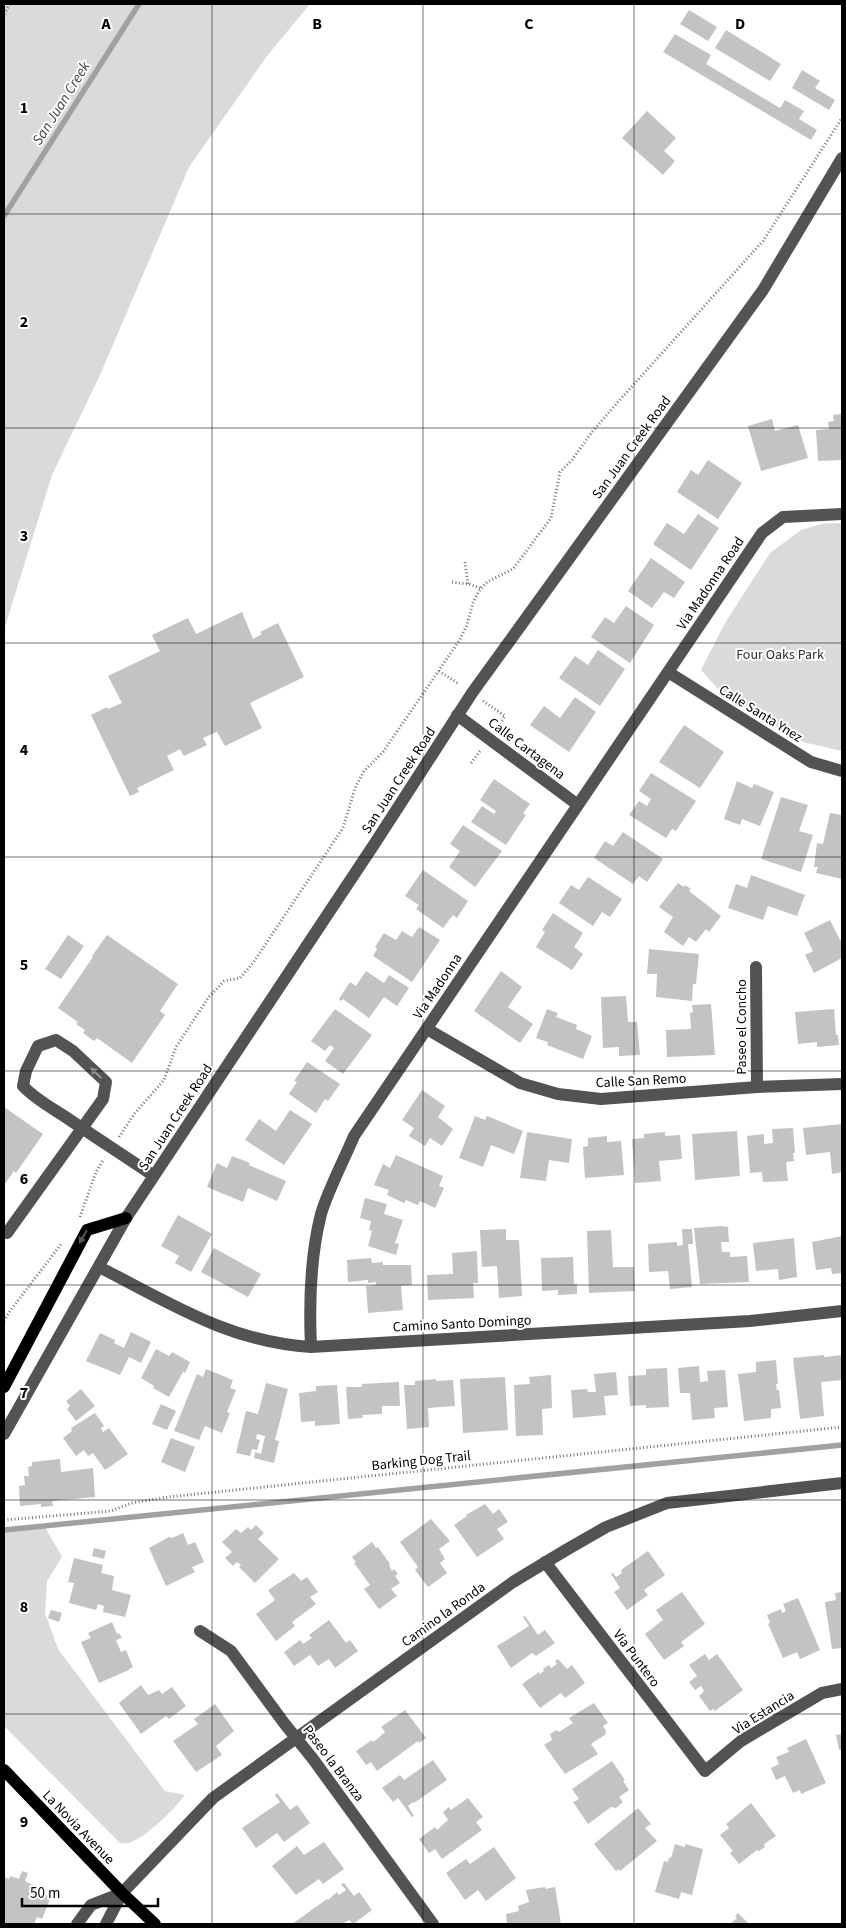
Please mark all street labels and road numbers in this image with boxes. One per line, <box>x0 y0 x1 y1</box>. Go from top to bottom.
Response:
street label: San Juan Creek Road <box>588 392 676 503</box>
street label: Via Madonna Road <box>672 533 749 634</box>
street label: Calle Santa Ynez <box>715 680 806 748</box>
street label: Calle Cartagena <box>484 713 569 784</box>
street label: San Juan Creek Road <box>357 723 441 838</box>
street label: Via Madonna <box>408 950 467 1023</box>
street label: Paseo el Concho <box>732 979 752 1075</box>
street label: San Juan Creek Road <box>134 1060 218 1175</box>
street label: Calle San Remo <box>595 1069 687 1093</box>
street label: Camino Santo Domingo <box>392 1310 532 1338</box>
street label: Barking Dog Trail <box>371 1446 472 1476</box>
street label: Camino la Ronda <box>397 1577 490 1652</box>
street label: Via Puntero <box>608 1626 664 1692</box>
street label: Via Estancia <box>729 1686 798 1740</box>
street label: Paseo la Branza <box>298 1721 369 1806</box>
street label: La Novia Avenue <box>38 1786 119 1869</box>

